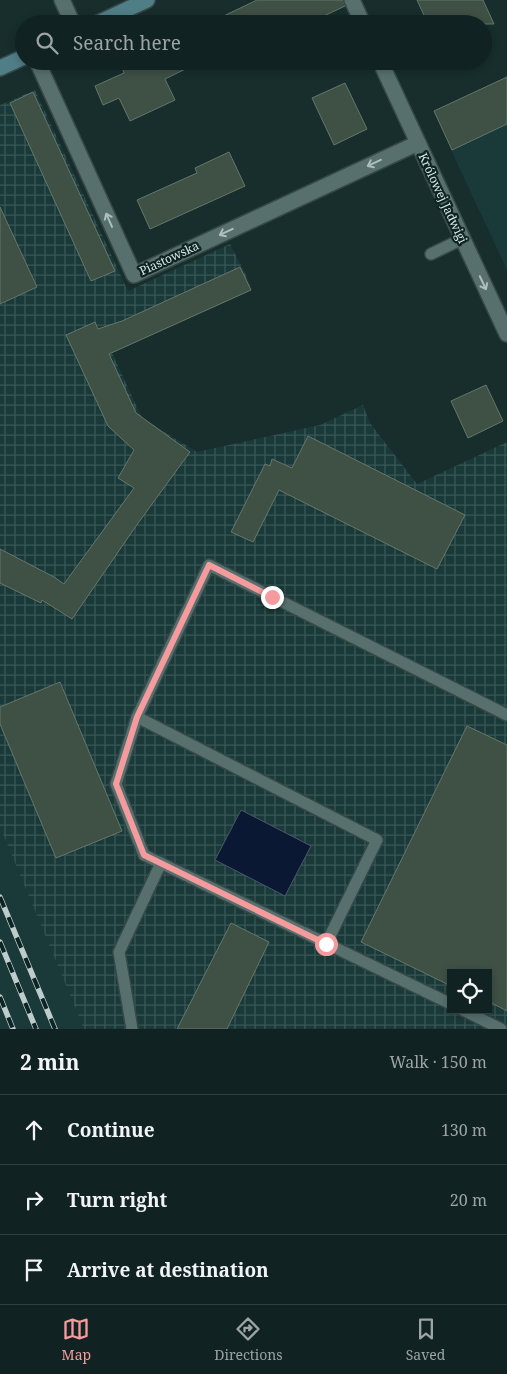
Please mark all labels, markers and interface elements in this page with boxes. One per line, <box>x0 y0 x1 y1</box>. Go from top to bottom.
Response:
search box <box>15 15 492 70</box>
icon: search <box>33 29 61 57</box>
text: Search here <box>73 30 181 56</box>
street label: Królowej Jadwigi <box>415 150 471 246</box>
one-way arrow <box>367 159 382 168</box>
one-way arrow <box>103 213 113 228</box>
one-way arrow <box>219 228 234 237</box>
street label: Piastowska <box>136 237 202 279</box>
one-way arrow <box>479 275 488 290</box>
route end <box>261 586 284 609</box>
route start <box>315 933 338 956</box>
map controls <box>447 969 492 1014</box>
button: locate <box>447 969 492 1014</box>
text: 2 min <box>20 1048 79 1076</box>
text: Walk · 150 m <box>390 1051 487 1073</box>
icon: ahead <box>20 1116 48 1144</box>
text: Continue <box>67 1117 155 1143</box>
text: 130 m <box>441 1119 487 1141</box>
icon: right <box>20 1186 48 1214</box>
text: Turn right <box>67 1187 167 1213</box>
text: 20 m <box>450 1189 487 1211</box>
icon: arrive <box>20 1256 48 1284</box>
text: Arrive at destination <box>67 1257 269 1283</box>
tab: Map <box>62 1315 91 1364</box>
tab: Directions <box>214 1315 283 1364</box>
tab: Saved <box>406 1315 445 1364</box>

